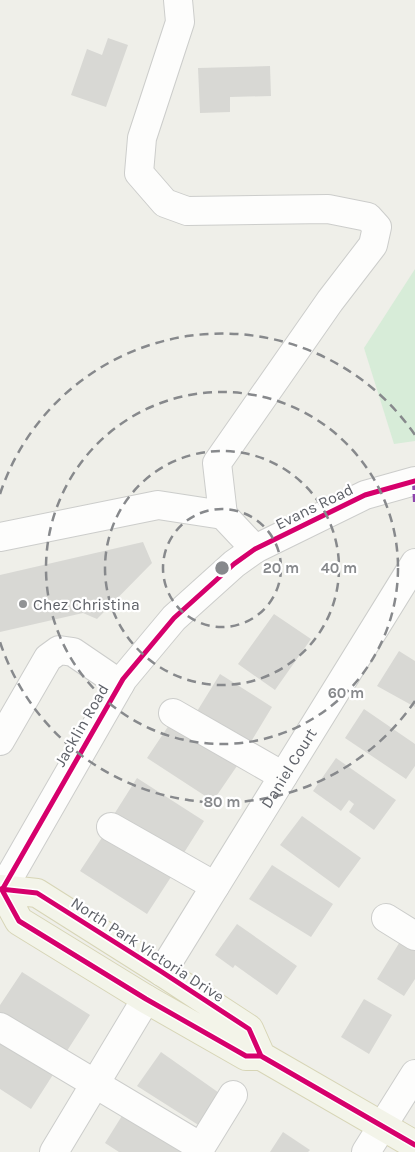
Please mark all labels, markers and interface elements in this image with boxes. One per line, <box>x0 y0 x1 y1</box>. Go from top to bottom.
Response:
street label: Evans Road <box>272 479 356 534</box>
centre of rings <box>213 559 231 577</box>
text: 20 m <box>263 559 299 577</box>
text: 40 m <box>321 559 357 577</box>
place label: Chez Christina <box>33 595 140 614</box>
marker: Chez Christina <box>17 598 29 610</box>
street label: Jacklin Road <box>50 681 113 770</box>
text: 60 m <box>328 684 364 702</box>
street label: Daniel Court <box>257 725 321 812</box>
text: 80 m <box>203 793 241 811</box>
street label: North Park Victoria Drive <box>68 893 228 1006</box>

